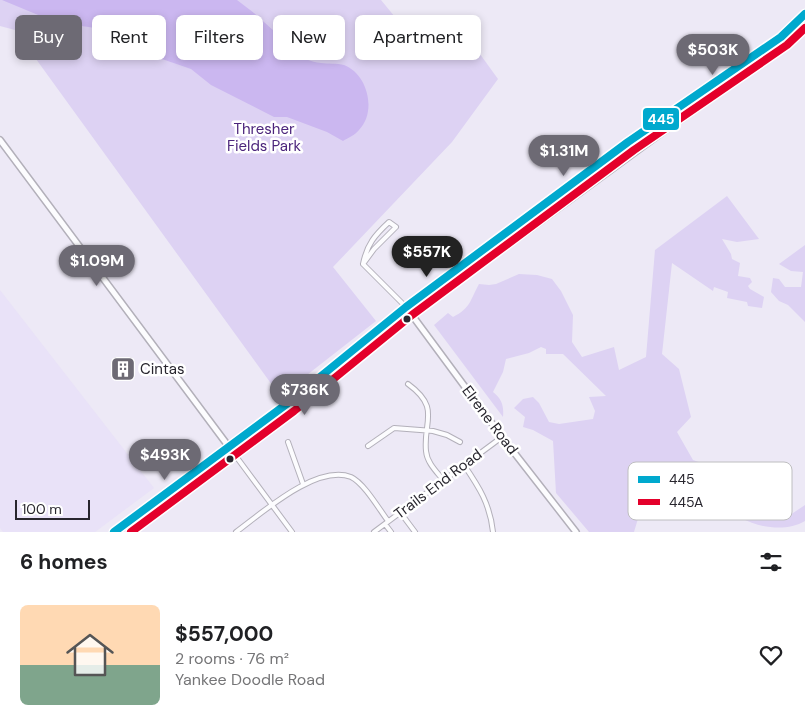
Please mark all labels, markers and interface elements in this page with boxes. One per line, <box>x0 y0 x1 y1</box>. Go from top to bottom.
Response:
chip: Buy <box>15 15 82 60</box>
chip: Rent <box>92 15 166 60</box>
chip: Filters <box>176 15 263 60</box>
chip: New <box>273 15 345 60</box>
chip: Apartment <box>355 15 481 60</box>
pin: $503K <box>678 34 748 76</box>
text: $503K <box>688 39 738 60</box>
line badge: 445 <box>642 107 680 131</box>
text: 445 <box>648 110 674 128</box>
park label: Thresher Fields Park <box>227 119 301 156</box>
pin: $1.31M <box>523 134 605 177</box>
text: $1.31M <box>539 140 589 161</box>
pin: $557K <box>392 236 462 278</box>
text: $557K <box>403 241 451 262</box>
pin: $1.09M <box>56 244 138 287</box>
text: $1.09M <box>70 250 124 271</box>
unlabelled marker <box>402 314 412 324</box>
building icon: Cintas <box>110 356 136 382</box>
place label: Cintas <box>140 359 185 379</box>
pin: $736K <box>270 374 340 416</box>
text: $736K <box>281 379 329 400</box>
street label: Elrene Road <box>457 381 523 459</box>
pin: $493K <box>130 438 200 481</box>
text: $493K <box>140 444 190 465</box>
street label: Trails End Road <box>390 444 486 524</box>
unlabelled marker <box>225 454 235 464</box>
legend <box>628 462 792 520</box>
text: 445 <box>669 470 695 488</box>
text: 445A <box>669 493 703 511</box>
scale bar <box>15 497 90 520</box>
text: 100 m <box>22 500 62 518</box>
text: 6 homes <box>20 548 108 576</box>
icon: filters <box>757 548 785 576</box>
text: $557,000 <box>175 620 273 648</box>
icon: home <box>60 625 120 685</box>
icon: heart <box>757 641 785 669</box>
text: 2 rooms · 76 m² <box>175 648 289 669</box>
text: Yankee Doodle Road <box>175 669 325 690</box>

